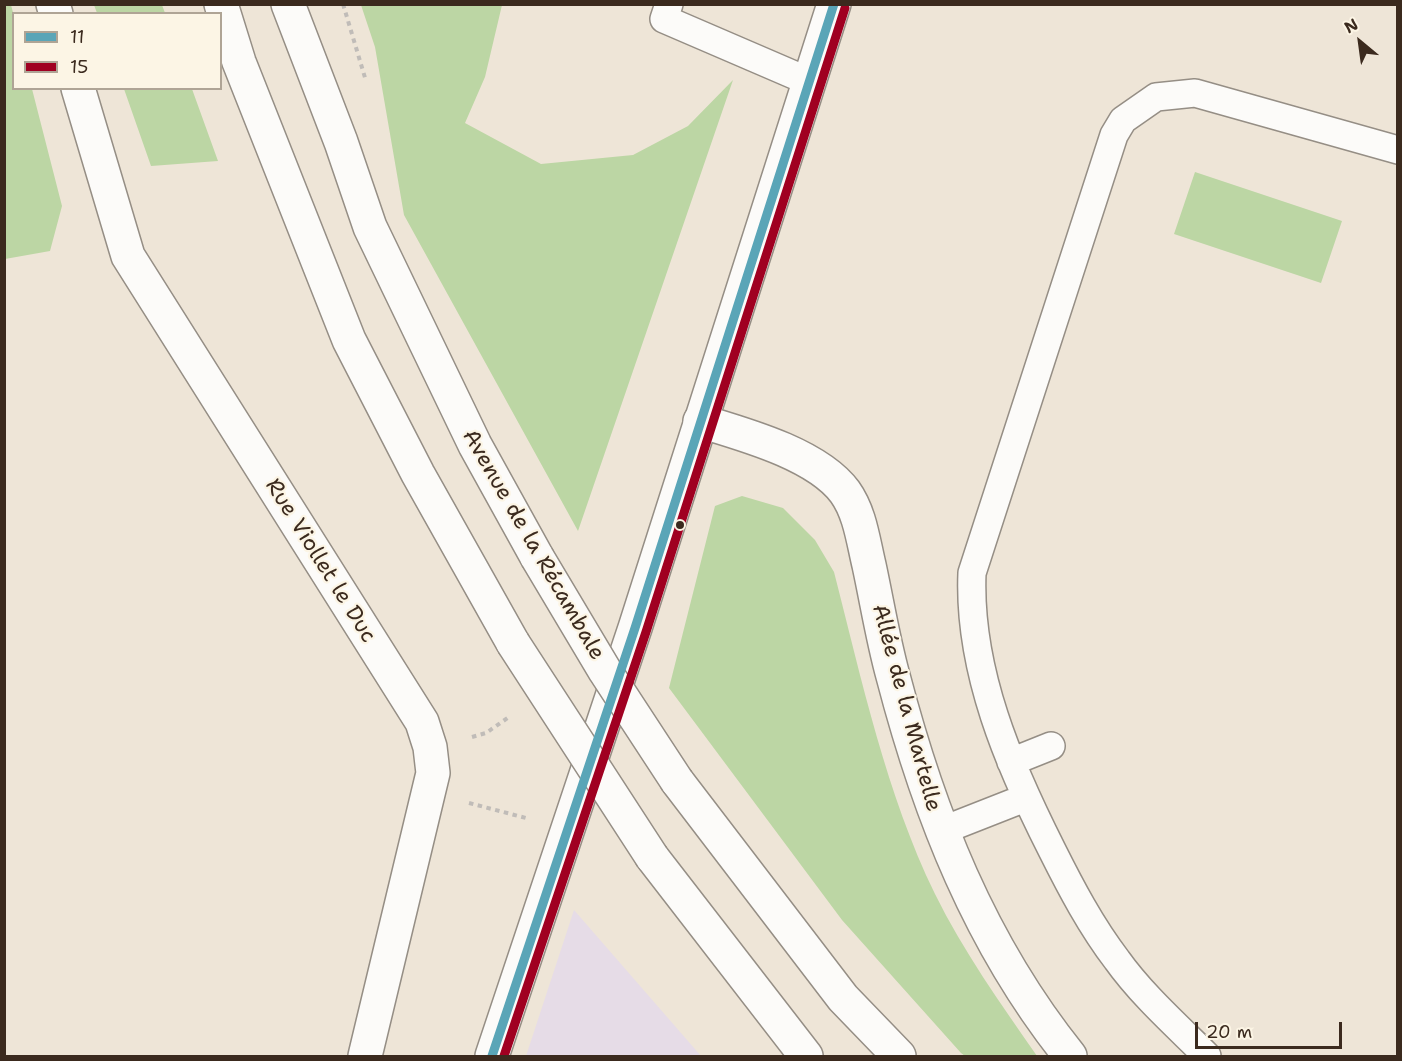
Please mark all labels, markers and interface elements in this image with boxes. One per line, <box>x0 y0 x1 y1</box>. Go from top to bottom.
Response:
legend <box>12 12 222 90</box>
north arrow <box>1330 12 1390 72</box>
text: N <box>1340 14 1362 38</box>
text: 11 <box>70 25 84 49</box>
text: 15 <box>70 55 88 79</box>
street label: Avenue de la Récambale <box>456 425 610 665</box>
street label: Rue Viollet le Duc <box>259 474 381 648</box>
unlabelled marker <box>674 519 686 531</box>
street label: Allée de la Martelle <box>866 602 946 814</box>
scale bar <box>1198 1010 1345 1048</box>
text: 20 m <box>1206 1020 1252 1044</box>

